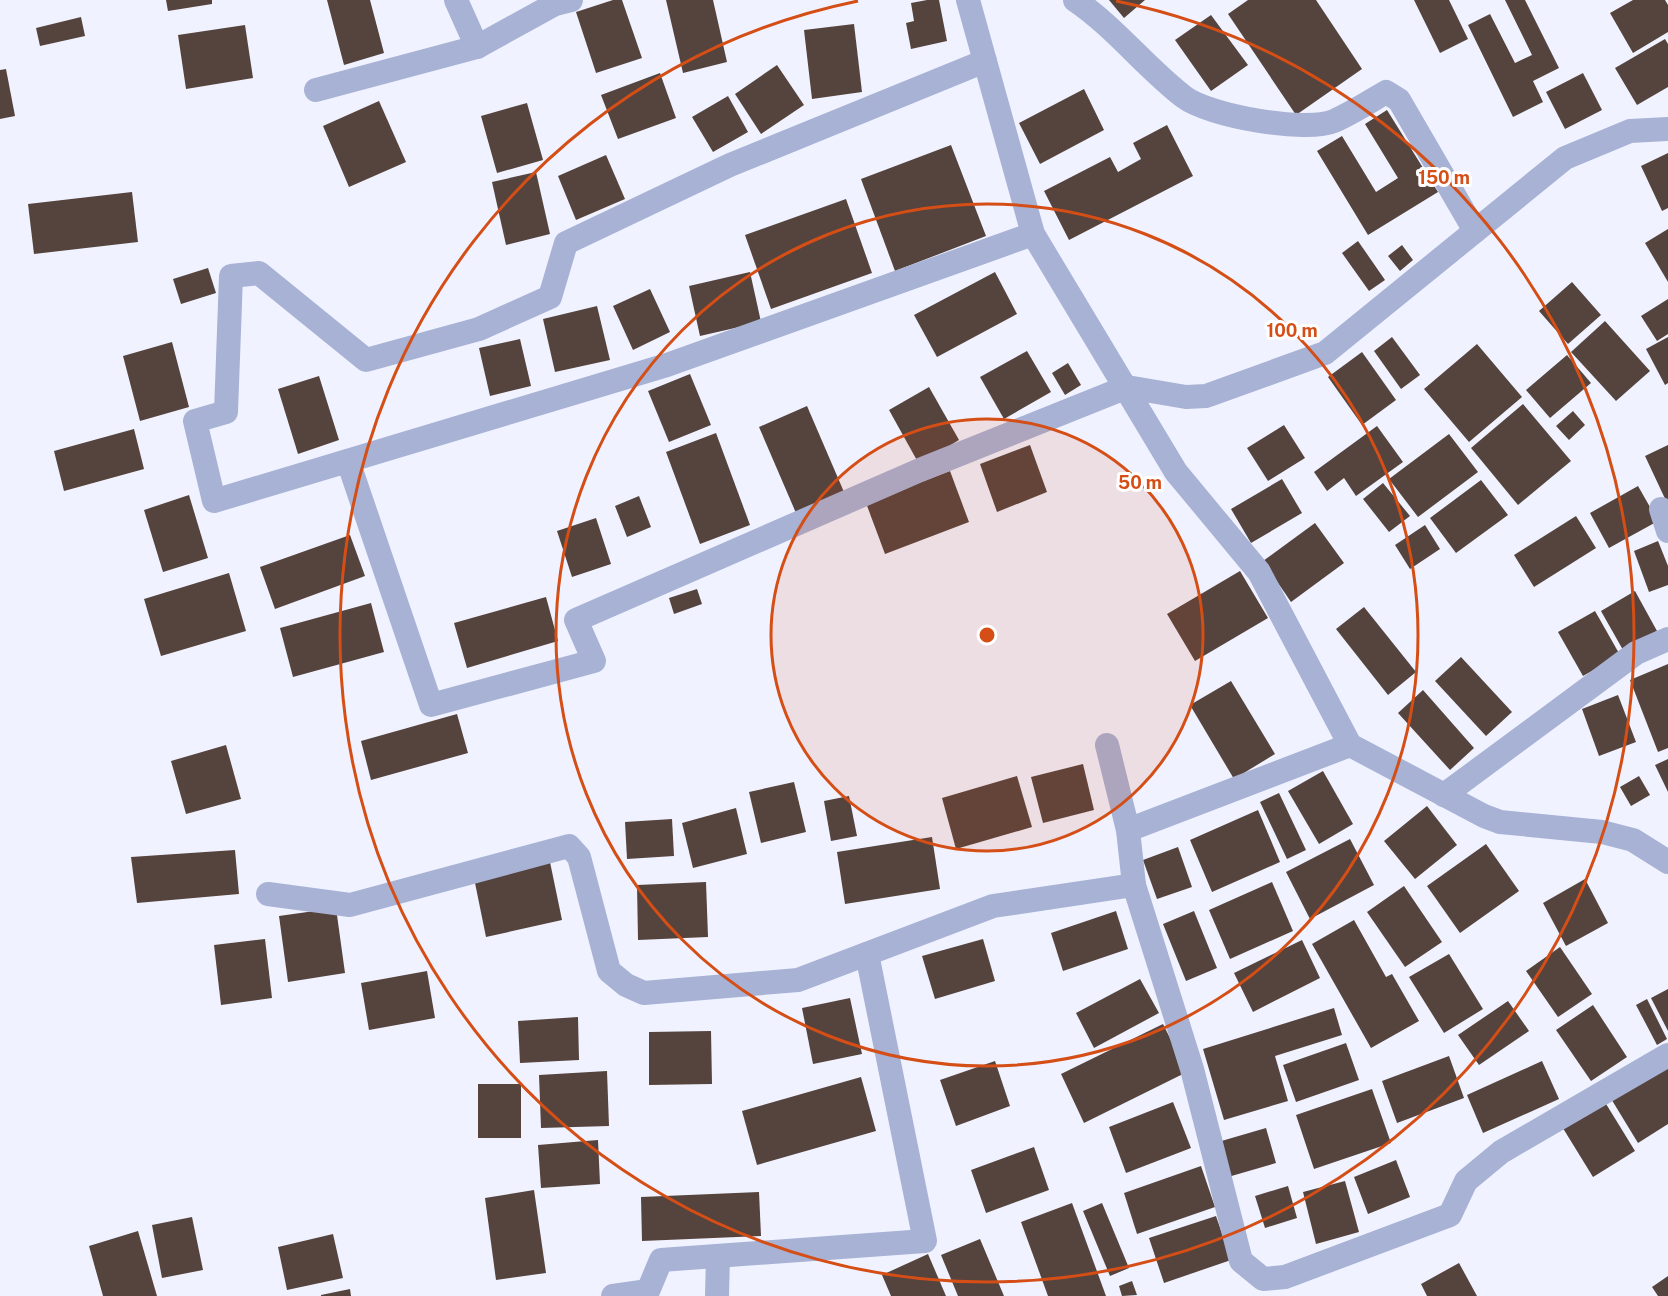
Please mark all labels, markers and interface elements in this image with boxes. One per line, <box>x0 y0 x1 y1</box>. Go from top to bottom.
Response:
text: 150 m <box>1418 167 1470 188</box>
text: 100 m <box>1266 320 1318 341</box>
text: 50 m <box>1118 472 1162 493</box>
centre of rings <box>977 625 997 645</box>

